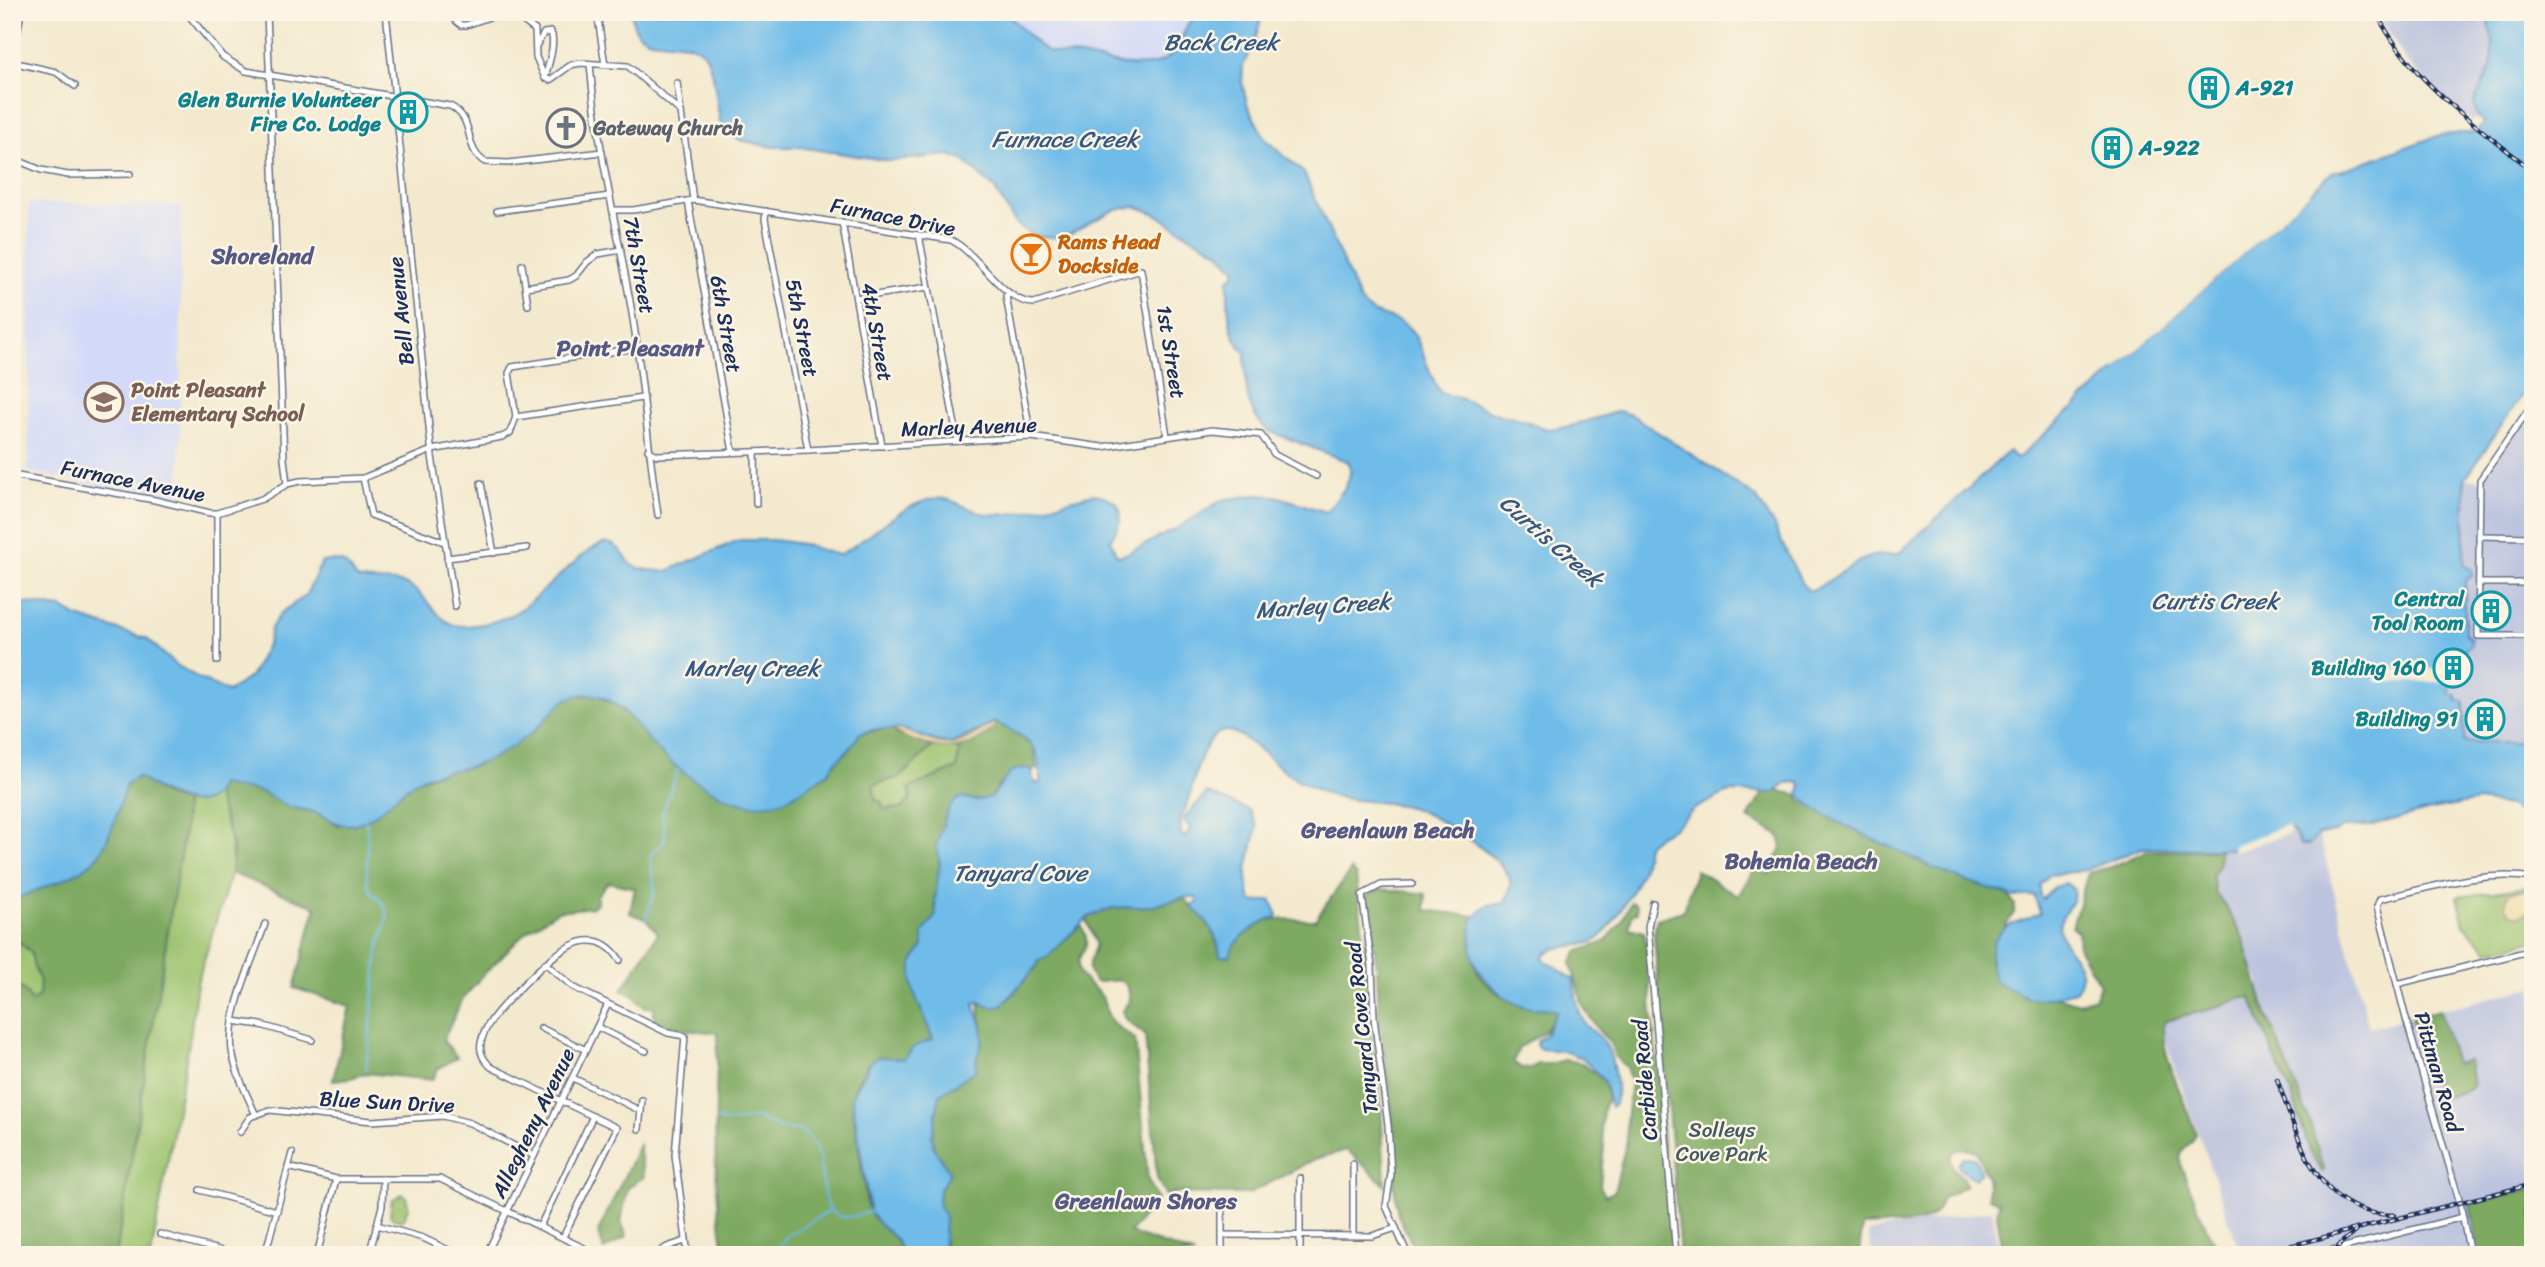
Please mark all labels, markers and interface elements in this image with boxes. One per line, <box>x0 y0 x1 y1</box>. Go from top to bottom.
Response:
water label: Back Creek <box>1164 22 1281 63</box>
building icon: A-921 <box>2188 67 2230 109</box>
place label: A-921 <box>2235 69 2294 107</box>
place label: Glen Burnie Volunteer Fire Co. Lodge <box>177 81 383 143</box>
building icon: Glen Burnie Volunteer Fire Co. Lodge <box>387 91 429 133</box>
church icon: Gateway Church <box>545 107 587 149</box>
place label: Gateway Church <box>592 109 743 147</box>
water label: Furnace Creek <box>992 119 1141 160</box>
building icon: A-922 <box>2091 127 2133 169</box>
place label: A-922 <box>2138 129 2200 167</box>
street label: Furnace Drive <box>827 186 959 248</box>
street label: 7th Street <box>612 213 666 317</box>
place label: Rams Head Dockside <box>1057 223 1162 285</box>
bar icon: Rams Head Dockside <box>1010 233 1052 275</box>
district label: Shoreland <box>210 236 315 277</box>
street label: Bell Avenue <box>376 255 426 367</box>
street label: 6th Street <box>699 272 753 376</box>
street label: 5th Street <box>774 276 830 380</box>
street label: 4th Street <box>850 280 904 384</box>
street label: 1st Street <box>1145 302 1197 402</box>
district label: Point Pleasant <box>557 328 705 369</box>
place label: Point Pleasant Elementary School <box>131 371 305 433</box>
school or university icon: Point Pleasant Elementary School <box>83 381 125 423</box>
street label: Marley Avenue <box>900 406 1038 448</box>
street label: Furnace Avenue <box>58 448 208 514</box>
water label: Curtis Creek <box>1490 484 1614 600</box>
place label: Central Tool Room <box>2371 580 2465 642</box>
water label: Marley Creek <box>1254 581 1394 631</box>
water label: Curtis Creek <box>2152 581 2281 622</box>
building icon: Central Tool Room <box>2470 590 2512 632</box>
building icon: Building 160 <box>2432 647 2474 689</box>
water label: Marley Creek <box>685 648 822 689</box>
place label: Building 160 <box>2311 649 2426 687</box>
building icon: Building 91 <box>2464 698 2506 740</box>
place label: Building 91 <box>2355 700 2458 738</box>
district label: Greenlawn Beach <box>1300 810 1475 851</box>
district label: Bohemia Beach <box>1724 841 1878 882</box>
water label: Tanyard Cove <box>953 853 1089 894</box>
street label: Tanyard Cove Road <box>1334 938 1390 1116</box>
street label: Pittman Road <box>2403 1007 2474 1139</box>
street label: Carbide Road <box>1621 1016 1669 1142</box>
street label: Allegheny Avenue <box>480 1041 586 1206</box>
street label: Blue Sun Drive <box>318 1079 456 1125</box>
park label: Solleys Cove Park <box>1676 1111 1768 1173</box>
district label: Greenlawn Shores <box>1054 1181 1238 1222</box>

